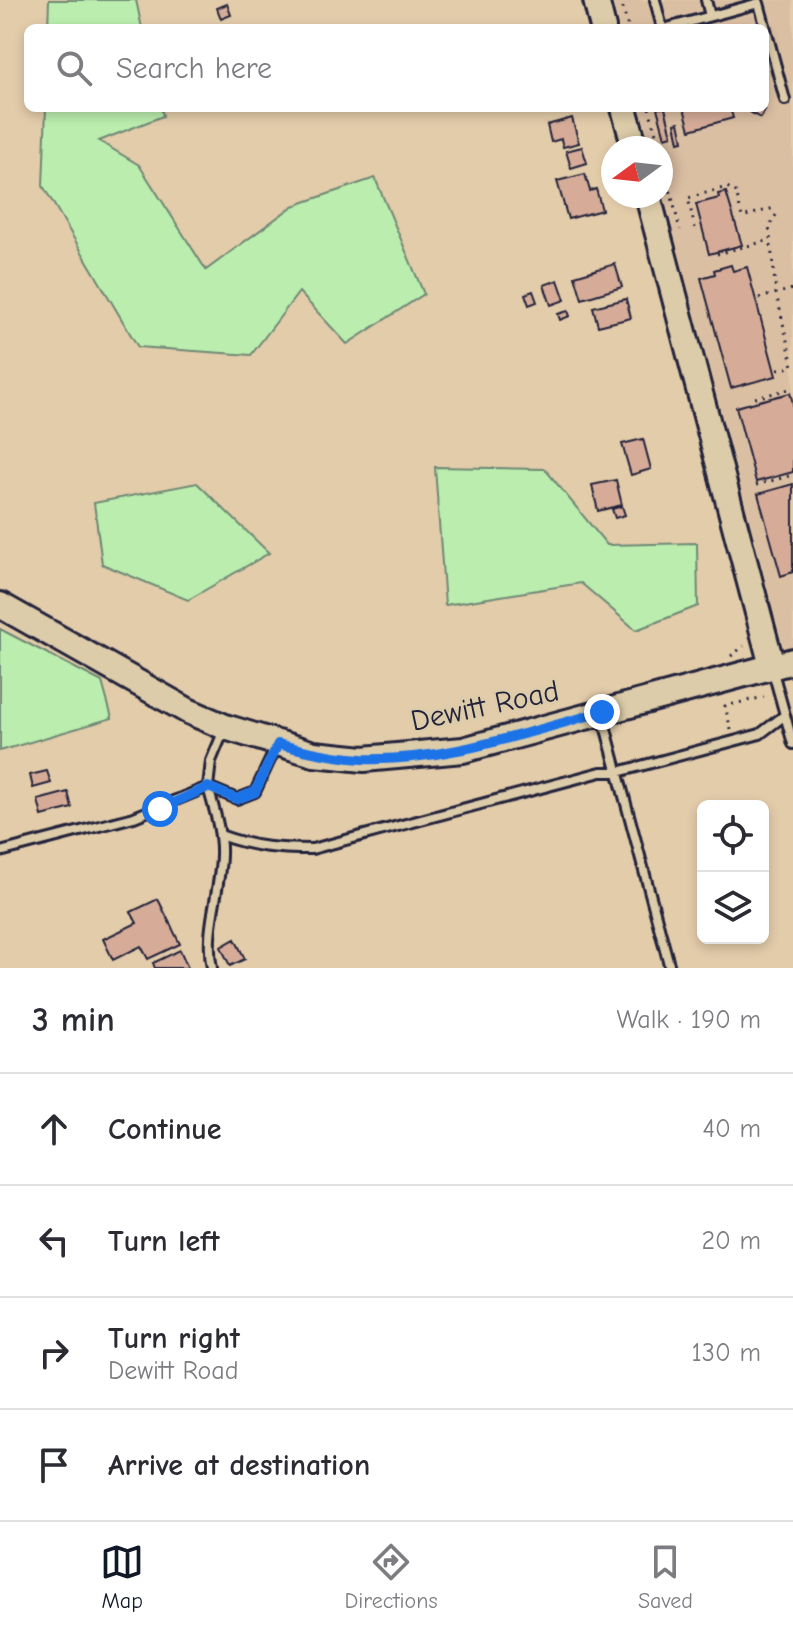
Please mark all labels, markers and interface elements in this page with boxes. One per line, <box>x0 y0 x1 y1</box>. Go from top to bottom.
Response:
search box <box>24 24 769 112</box>
icon: search <box>52 46 96 90</box>
text: Search here <box>116 51 272 86</box>
north arrow <box>601 136 673 208</box>
street label: Dewitt Road <box>408 673 562 739</box>
route end <box>584 694 620 730</box>
route start <box>142 791 178 827</box>
map controls <box>697 800 769 944</box>
button: locate <box>697 800 769 872</box>
button: layers <box>697 872 769 944</box>
text: 3 min <box>32 1000 115 1040</box>
text: Walk · 190 m <box>616 1005 761 1035</box>
icon: ahead <box>32 1107 76 1151</box>
text: Continue <box>108 1112 222 1147</box>
text: 40 m <box>702 1114 761 1144</box>
icon: left <box>32 1219 76 1263</box>
text: Turn left <box>108 1224 220 1259</box>
text: 20 m <box>701 1226 761 1256</box>
text: Turn right <box>108 1321 240 1356</box>
icon: right <box>32 1331 76 1375</box>
text: 130 m <box>692 1338 761 1368</box>
text: Dewitt Road <box>108 1356 239 1386</box>
icon: arrive <box>32 1443 76 1487</box>
text: Arrive at destination <box>108 1448 370 1483</box>
tab: Map <box>100 1540 144 1614</box>
tab: Directions <box>345 1540 438 1614</box>
tab: Saved <box>638 1540 693 1614</box>

